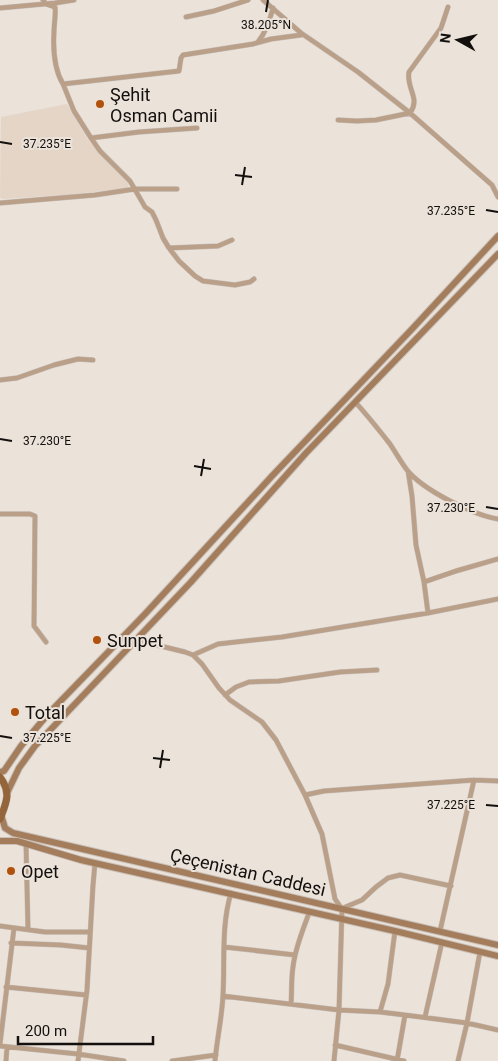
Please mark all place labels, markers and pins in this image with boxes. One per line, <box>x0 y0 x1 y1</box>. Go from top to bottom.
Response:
place label: Şehit Osman Camii <box>110 84 218 126</box>
marker: Şehit Osman Camii <box>94 98 106 110</box>
place label: Sunpet <box>107 630 163 651</box>
marker: Sunpet <box>91 634 103 646</box>
place label: Total <box>25 702 65 723</box>
marker: Total <box>9 706 21 718</box>
place label: Opet <box>21 861 59 882</box>
marker: Opet <box>5 865 17 877</box>

